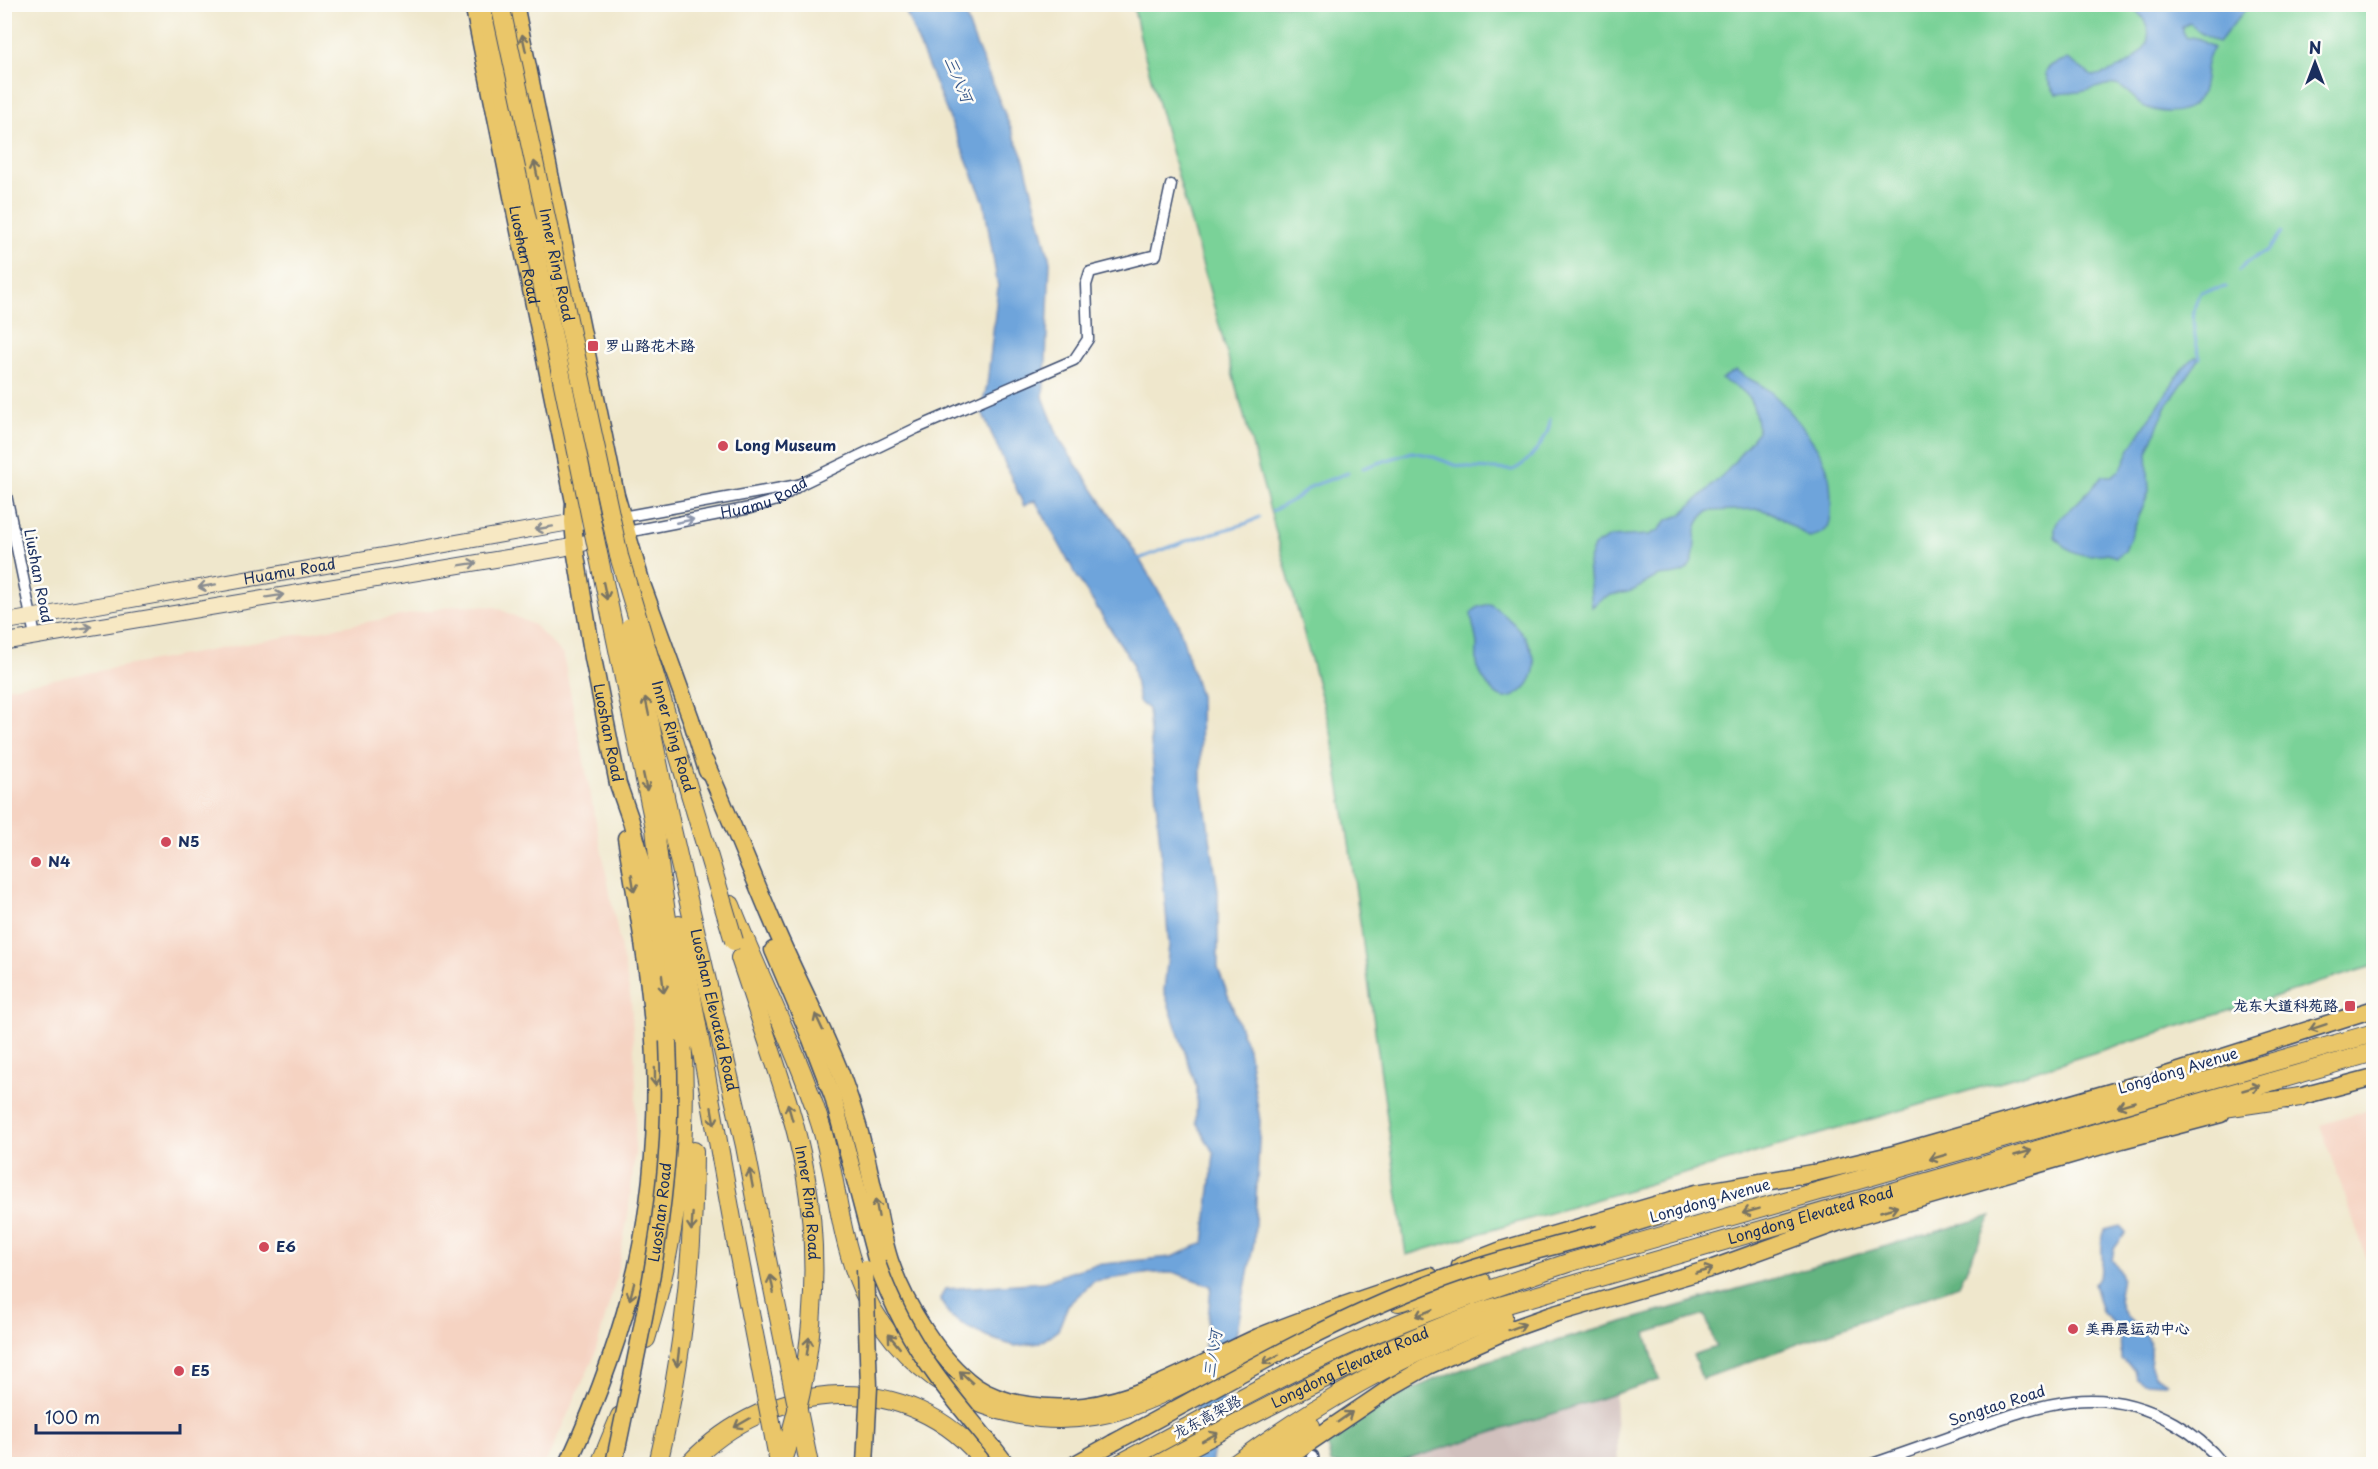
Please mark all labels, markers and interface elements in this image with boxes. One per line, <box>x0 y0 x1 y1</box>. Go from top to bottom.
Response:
north arrow <box>2285 33 2345 93</box>
one-way arrow <box>517 34 529 53</box>
text: N <box>2309 35 2321 59</box>
water label: 三八河 <box>939 52 982 108</box>
one-way arrow <box>529 161 541 180</box>
street label: Luoshan Road <box>504 203 547 306</box>
street label: Inner Ring Road <box>534 206 581 324</box>
place label: 罗山路花木路 <box>605 333 695 356</box>
marker: 罗山路花木路 <box>586 339 600 353</box>
place label: Long Museum <box>735 433 836 456</box>
marker: Long Museum <box>716 439 730 453</box>
street label: Huamu Road <box>718 470 811 524</box>
one-way arrow <box>674 515 694 526</box>
one-way arrow <box>534 522 554 533</box>
street label: Liushan Road <box>19 527 60 625</box>
street label: Huamu Road <box>242 551 337 590</box>
one-way arrow <box>457 559 477 570</box>
one-way arrow <box>197 581 217 592</box>
one-way arrow <box>600 581 611 600</box>
one-way arrow <box>265 591 285 602</box>
one-way arrow <box>72 623 92 634</box>
street label: Inner Ring Road <box>647 677 702 795</box>
street label: Luoshan Road <box>588 681 630 784</box>
one-way arrow <box>640 696 652 715</box>
one-way arrow <box>640 772 651 791</box>
place label: N5 <box>178 829 199 852</box>
marker: N5 <box>159 835 173 849</box>
place label: N4 <box>48 849 70 872</box>
marker: N4 <box>29 855 43 869</box>
one-way arrow <box>628 873 639 892</box>
street label: Luoshan Elevated Road <box>685 926 745 1094</box>
one-way arrow <box>658 973 669 993</box>
place label: 龙东大道科苑路 <box>2233 993 2338 1016</box>
marker: 龙东大道科苑路 <box>2343 999 2357 1013</box>
one-way arrow <box>813 1014 825 1032</box>
one-way arrow <box>2309 1023 2328 1034</box>
street label: Longdong Avenue <box>2115 1040 2240 1099</box>
one-way arrow <box>649 1066 661 1086</box>
one-way arrow <box>2241 1082 2260 1093</box>
one-way arrow <box>2117 1099 2136 1110</box>
one-way arrow <box>784 1102 795 1121</box>
one-way arrow <box>708 1105 719 1125</box>
street label: Inner Ring Road <box>790 1143 826 1261</box>
one-way arrow <box>2013 1147 2032 1158</box>
one-way arrow <box>1929 1152 1948 1164</box>
street label: Luoshan Road <box>641 1161 676 1264</box>
one-way arrow <box>745 1168 756 1188</box>
street label: Longdong Avenue <box>1647 1171 1773 1228</box>
street label: Longdong Elevated Road <box>1725 1179 1896 1249</box>
one-way arrow <box>871 1199 882 1218</box>
one-way arrow <box>1879 1202 1898 1214</box>
one-way arrow <box>1742 1206 1761 1217</box>
one-way arrow <box>686 1212 697 1232</box>
place label: E6 <box>276 1234 296 1257</box>
marker: E6 <box>257 1240 271 1254</box>
one-way arrow <box>1694 1265 1713 1276</box>
one-way arrow <box>766 1274 777 1294</box>
one-way arrow <box>626 1281 637 1300</box>
one-way arrow <box>1416 1308 1434 1319</box>
place label: 美再晨运动中心 <box>2085 1316 2190 1339</box>
street label: Longdong Elevated Road <box>1267 1320 1432 1413</box>
one-way arrow <box>1507 1320 1526 1331</box>
marker: 美再晨运动中心 <box>2066 1322 2080 1336</box>
water label: 三八河 <box>1195 1325 1227 1379</box>
one-way arrow <box>887 1334 901 1349</box>
one-way arrow <box>802 1337 813 1357</box>
one-way arrow <box>672 1348 683 1368</box>
one-way arrow <box>1262 1354 1280 1365</box>
place label: E5 <box>191 1358 210 1381</box>
marker: E5 <box>172 1364 186 1378</box>
one-way arrow <box>958 1370 973 1385</box>
street label: Songtao Road <box>1945 1378 2048 1431</box>
street label: 龙东高架路 <box>1168 1388 1245 1443</box>
scale bar <box>36 1397 180 1435</box>
text: 100 m <box>45 1403 100 1430</box>
one-way arrow <box>1336 1411 1353 1423</box>
one-way arrow <box>734 1417 751 1429</box>
one-way arrow <box>1201 1431 1218 1443</box>

